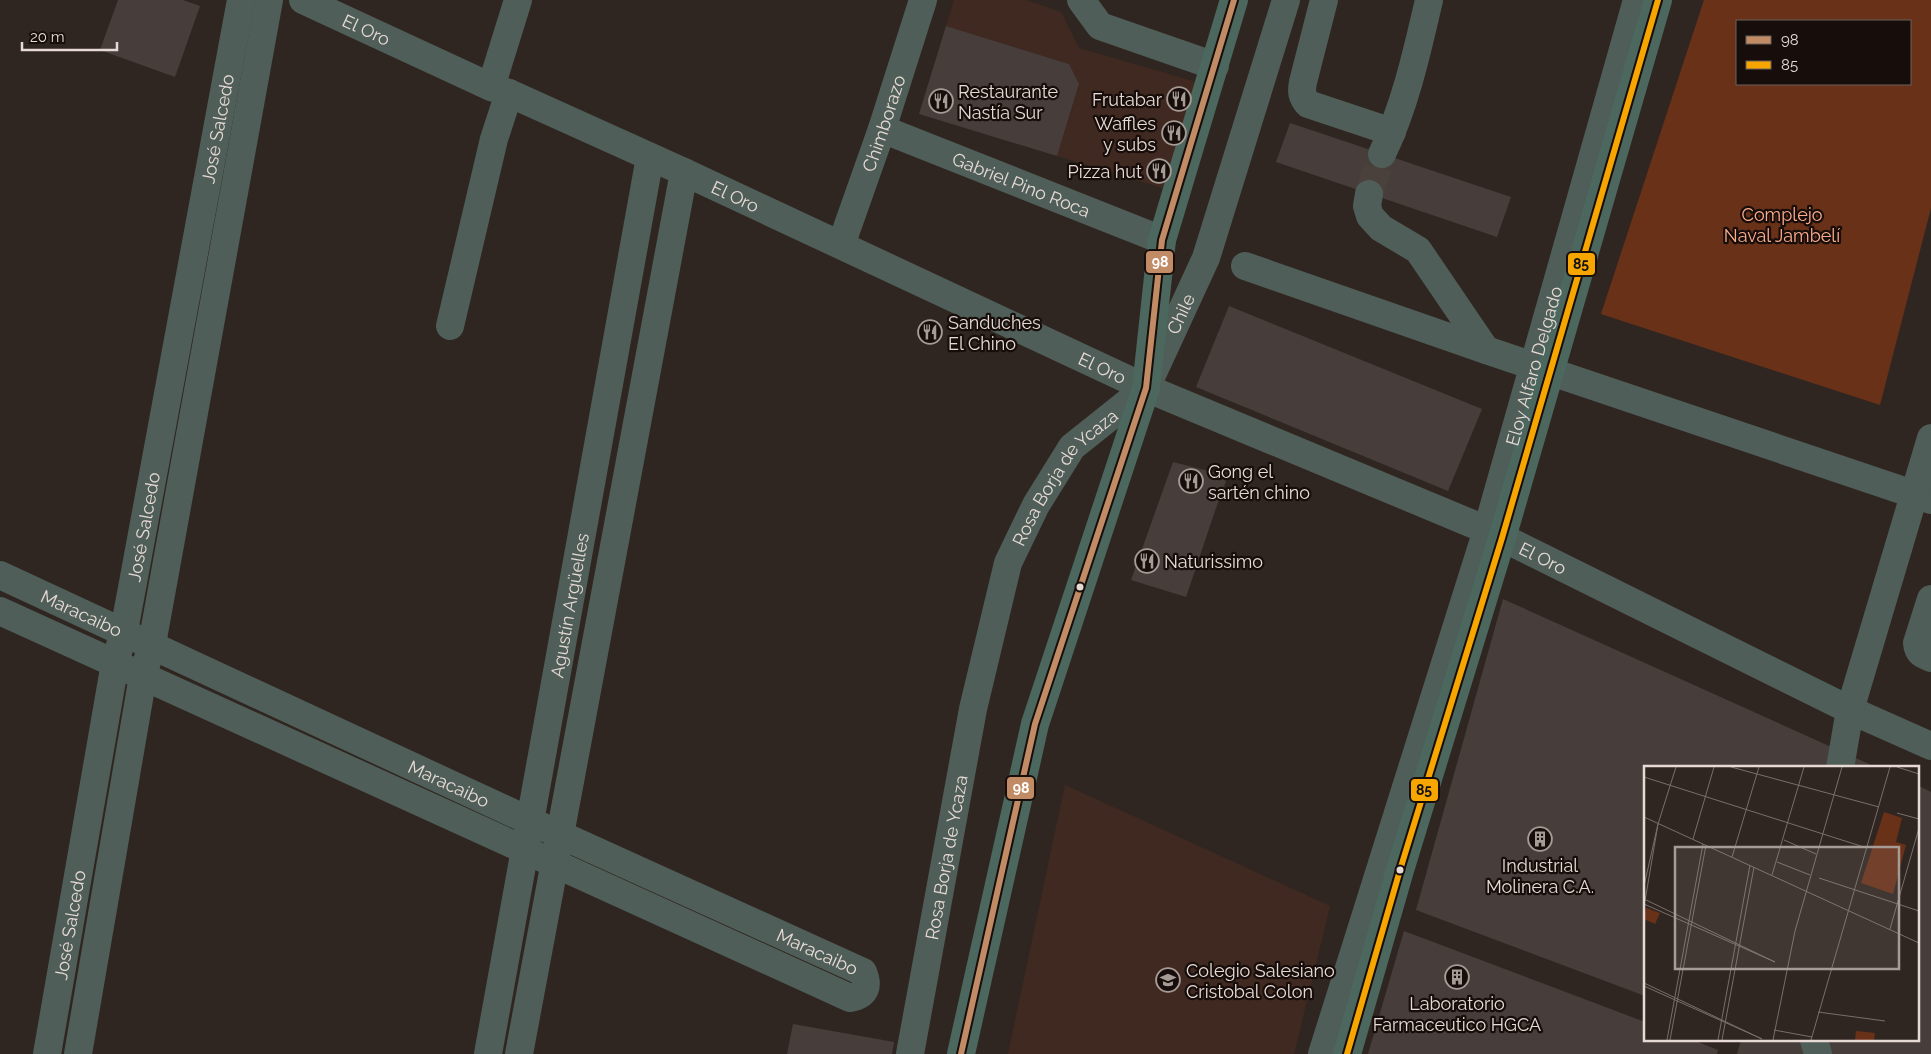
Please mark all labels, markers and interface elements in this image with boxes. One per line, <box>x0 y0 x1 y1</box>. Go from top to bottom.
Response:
street label: El Oro <box>339 9 394 50</box>
scale bar <box>22 20 118 52</box>
legend <box>1736 20 1911 85</box>
text: 20 m <box>30 28 65 46</box>
text: 98 <box>1781 31 1799 49</box>
text: 85 <box>1781 56 1798 74</box>
street label: José Salcedo <box>197 72 238 185</box>
street label: Chimborazo <box>857 72 909 174</box>
place label: Restaurante Nastía Sur <box>958 81 1059 123</box>
restaurant icon: Frutabar <box>1166 86 1192 112</box>
restaurant icon: Restaurante Nastía Sur <box>928 88 954 114</box>
place label: Frutabar <box>1092 89 1163 110</box>
place label: Waffles y subs <box>1094 113 1156 155</box>
restaurant icon: Waffles y subs <box>1161 120 1187 146</box>
street label: Gabriel Pino Roca <box>950 148 1093 221</box>
restaurant icon: Pizza hut <box>1146 158 1172 184</box>
place label: Pizza hut <box>1068 161 1142 182</box>
street label: El Oro <box>708 176 763 216</box>
park label: Complejo Naval Jambelí <box>1724 204 1840 246</box>
line badge: 98 <box>1145 250 1174 274</box>
line badge: 85 <box>1567 252 1596 276</box>
text: 98 <box>1152 254 1168 270</box>
text: 85 <box>1573 256 1589 272</box>
street label: Eloy Alfaro Delgado <box>1501 283 1566 448</box>
street label: Chile <box>1162 290 1199 337</box>
place label: Sanduches El Chino <box>948 312 1041 354</box>
restaurant icon: Sanduches El Chino <box>917 319 943 345</box>
street label: El Oro <box>1075 347 1130 388</box>
street label: Rosa Borja de Ycaza <box>1008 405 1122 549</box>
place label: Gong el sartén chino <box>1208 461 1310 503</box>
restaurant icon: Gong el sartén chino <box>1178 468 1204 494</box>
street label: José Salcedo <box>123 470 164 583</box>
street label: Agustín Argüelles <box>546 531 592 679</box>
street label: El Oro <box>1516 537 1570 578</box>
restaurant icon: Naturissimo <box>1134 548 1160 574</box>
place label: Naturissimo <box>1164 551 1263 572</box>
unlabelled marker <box>1075 582 1085 592</box>
street label: Maracaibo <box>38 585 126 641</box>
street label: Maracaibo <box>405 756 493 811</box>
inset map <box>1644 766 1918 1042</box>
street label: Rosa Borja de Ycaza <box>921 773 971 941</box>
line badge: 98 <box>1006 776 1035 800</box>
line badge: 85 <box>1410 778 1439 802</box>
text: 98 <box>1013 780 1029 796</box>
text: 85 <box>1416 782 1432 798</box>
building icon: Industrial Molinera C.A. <box>1527 826 1553 852</box>
place label: Industrial Molinera C.A. <box>1486 855 1594 897</box>
unlabelled marker <box>1395 865 1405 875</box>
street label: José Salcedo <box>50 868 89 981</box>
street label: Maracaibo <box>774 924 862 979</box>
place label: Colegio Salesiano Cristobal Colon <box>1186 960 1335 1002</box>
building icon: Laboratorio Farmaceutico HGCA <box>1444 964 1470 990</box>
school or university icon: Colegio Salesiano Cristobal Colon <box>1155 967 1181 993</box>
place label: Laboratorio Farmaceutico HGCA <box>1373 993 1541 1035</box>

